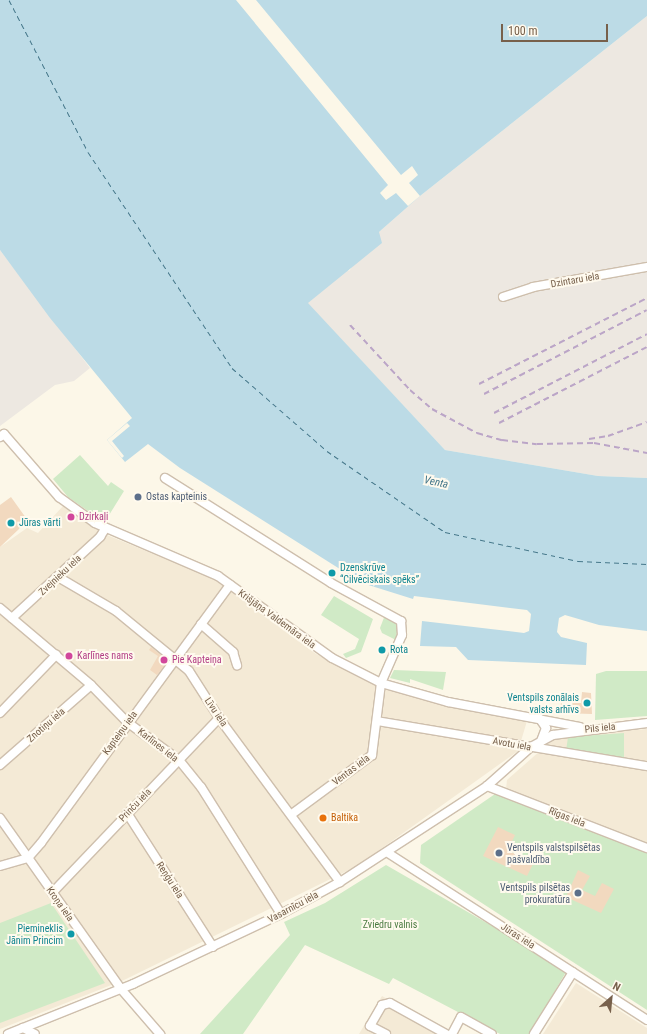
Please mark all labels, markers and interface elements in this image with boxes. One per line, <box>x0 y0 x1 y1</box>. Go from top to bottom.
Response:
scale bar <box>503 16 610 42</box>
text: 100 m <box>508 24 538 38</box>
street label: Dzintaru iela <box>550 270 600 290</box>
water label: Venta <box>423 474 449 492</box>
place label: Ostas kapteinis <box>146 491 207 503</box>
marker: Ostas kapteinis <box>133 492 143 502</box>
place label: Dzirkaļi <box>79 511 108 523</box>
marker: Dzirkaļi <box>66 512 76 522</box>
place label: Jūras vārti <box>19 517 61 529</box>
marker: Jūras vārti <box>6 518 16 528</box>
street label: Zvejnieku iela <box>36 552 84 598</box>
place label: Dzenskrūve “Cilvēciskais spēks” <box>340 561 419 584</box>
marker: Dzenskrūve “Cilvēciskais spēks” <box>327 568 337 578</box>
street label: Krišjāņa Valdemāra iela <box>236 587 318 651</box>
place label: Rota <box>390 644 408 656</box>
marker: Rota <box>377 645 387 655</box>
place label: Karlīnes nams <box>77 650 133 662</box>
marker: Karlīnes nams <box>64 651 74 661</box>
place label: Pie Kapteiņa <box>172 654 222 666</box>
marker: Pie Kapteiņa <box>159 655 169 665</box>
place label: Ventspils zonālais valsts arhīvs <box>507 691 579 714</box>
street label: Līvu iela <box>202 695 230 729</box>
marker: Ventspils zonālais valsts arhīvs <box>582 698 592 708</box>
street label: Znotiņu iela <box>25 705 67 745</box>
street label: Kapteiņu iela <box>100 709 140 757</box>
street label: Pils iela <box>584 720 616 736</box>
street label: Karlīnes iela <box>135 725 181 765</box>
street label: Avotu iela <box>492 735 532 753</box>
street label: Ventas iela <box>330 752 372 788</box>
street label: Prinču iela <box>116 786 154 824</box>
street label: Rīgas iela <box>547 805 587 829</box>
place label: Baltika <box>331 812 358 824</box>
marker: Baltika <box>318 813 328 823</box>
place label: Ventspils valstspilsētas pašvaldība <box>507 841 600 864</box>
marker: Ventspils valstspilsētas pašvaldība <box>494 848 504 858</box>
street label: Reņģu iela <box>154 860 186 900</box>
place label: Ventspils pilsētas prokuratūra <box>500 881 570 904</box>
street label: Kroņa iela <box>44 884 76 924</box>
marker: Ventspils pilsētas prokuratūra <box>573 888 583 898</box>
street label: Vasarnīcu iela <box>266 889 320 925</box>
park label: Zviedru valnis <box>363 919 417 931</box>
street label: Jūras iela <box>499 921 537 951</box>
place label: Piemineklis Jānim Princim <box>6 922 63 946</box>
marker: Piemineklis Jānim Princim <box>66 929 76 939</box>
north arrow <box>591 978 631 1018</box>
text: N <box>611 980 623 994</box>

